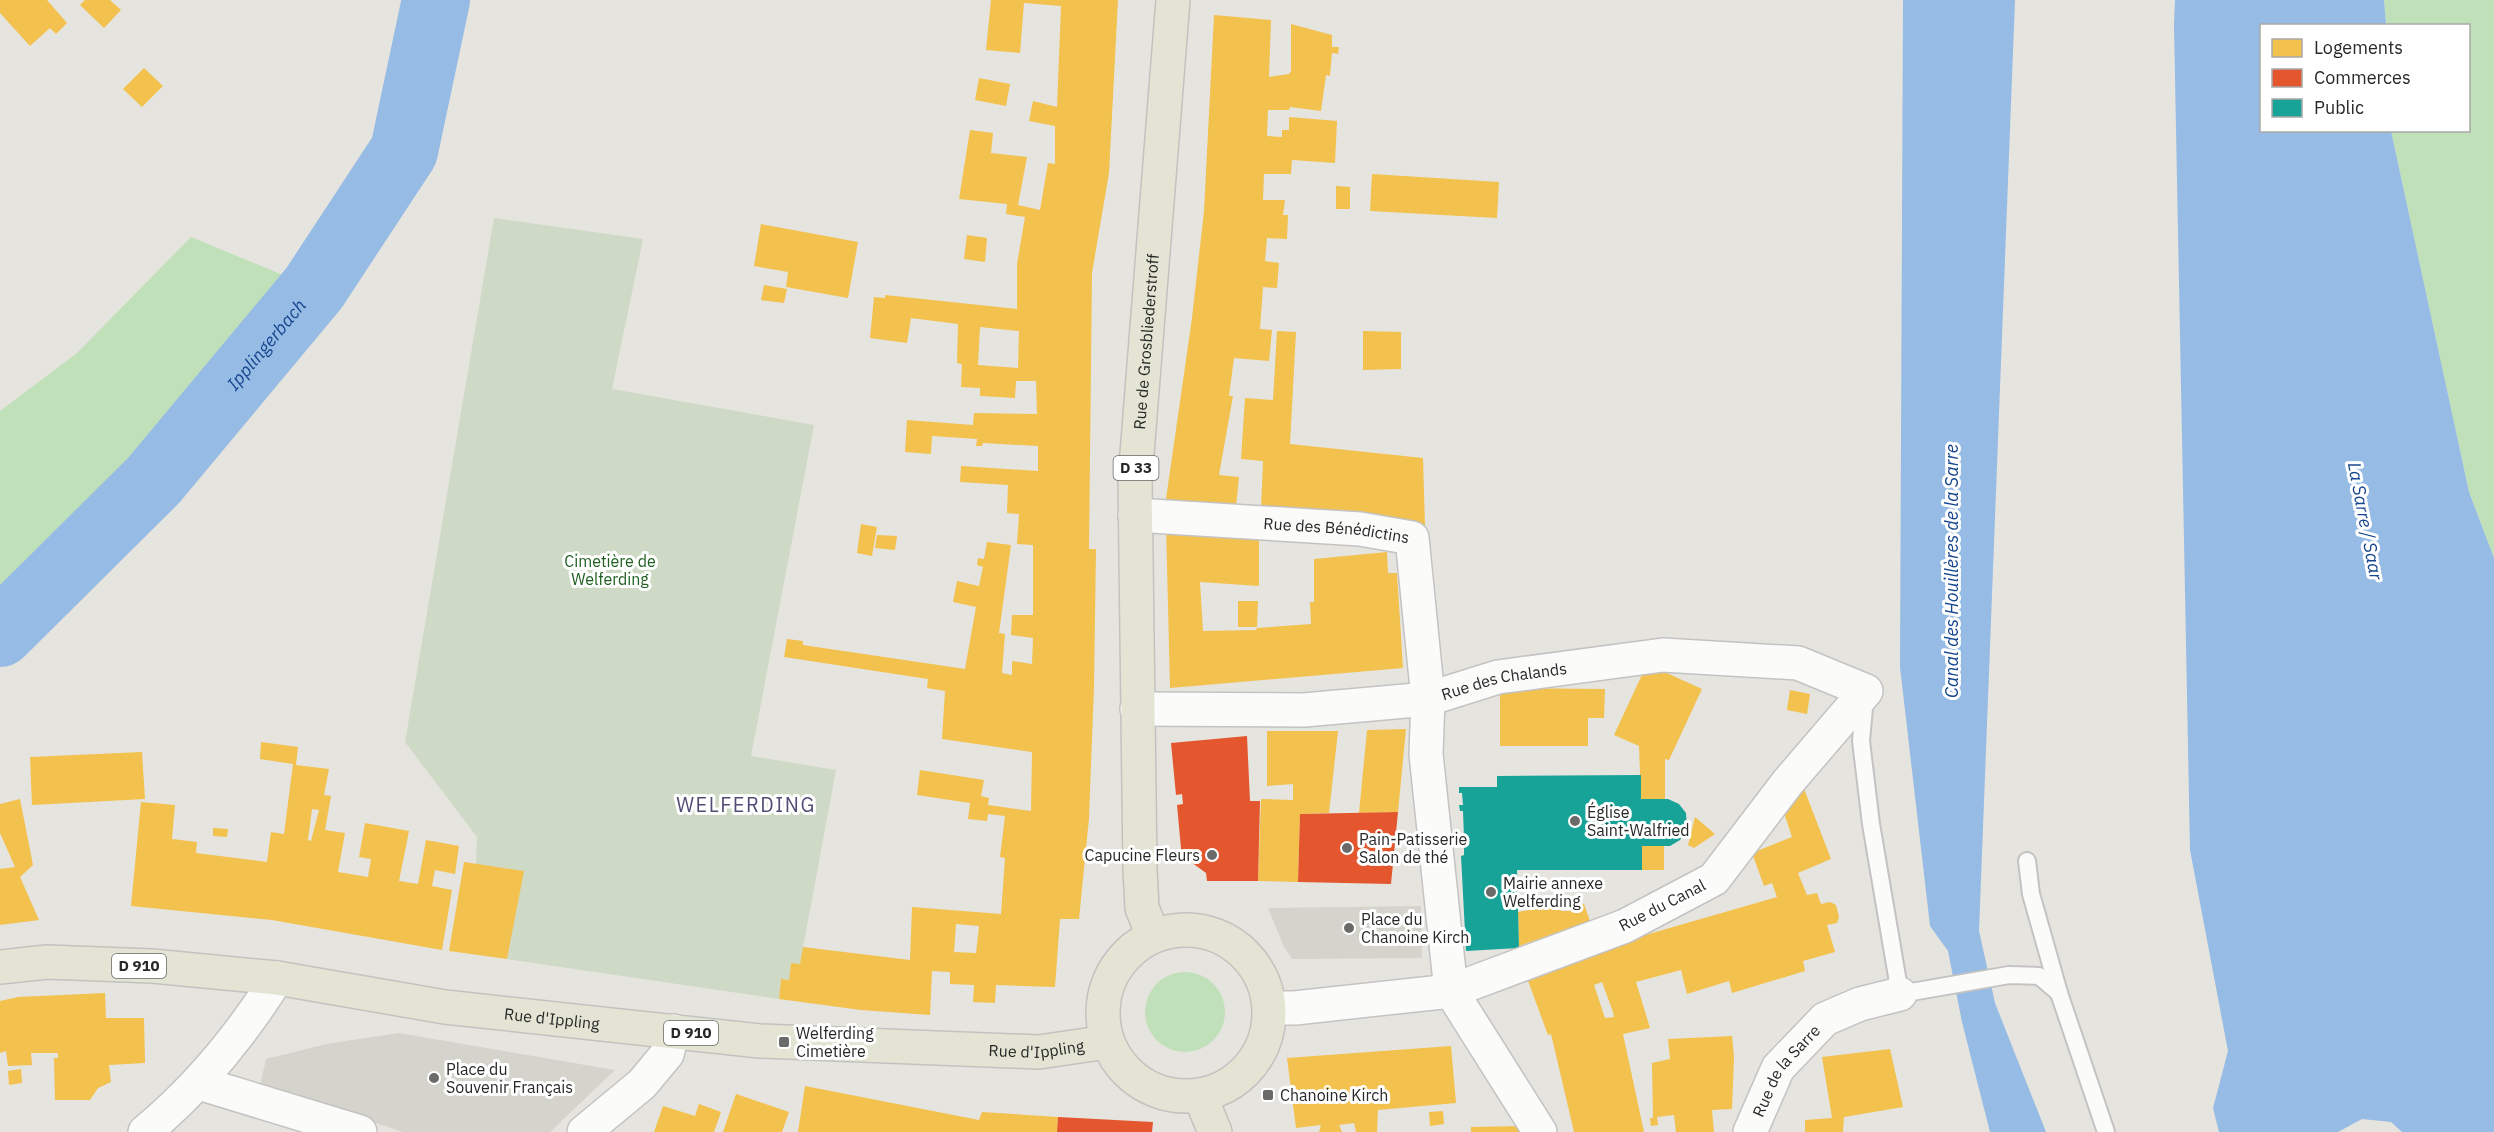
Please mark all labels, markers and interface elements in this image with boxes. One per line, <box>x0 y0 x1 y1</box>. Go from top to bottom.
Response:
legend <box>2260 24 2470 132</box>
text: Logements <box>2314 36 2403 59</box>
text: Commerces <box>2314 66 2411 89</box>
text: Public <box>2314 96 2364 119</box>
street label: Rue de Grosbliederstroff <box>1129 253 1163 430</box>
water label: Ipplingerbach <box>222 294 311 395</box>
water label: Canal des Houillères de la Sarre <box>1940 444 1963 698</box>
road number: D 33 <box>1114 456 1158 480</box>
water label: La Sarre / Saar <box>2343 460 2388 582</box>
street label: Rue des Bénédictins <box>1263 513 1411 547</box>
park label: Cimetière de Welferding <box>564 551 656 589</box>
street label: Rue des Chalands <box>1439 658 1568 704</box>
district label: WELFERDING <box>676 791 816 818</box>
place label: Église Saint-Walfried <box>1587 801 1690 840</box>
marker: Église Saint-Walfried <box>1568 814 1582 828</box>
place label: Pain-Patisserie Salon de thé <box>1359 829 1467 867</box>
marker: Pain-Patisserie Salon de thé <box>1340 841 1354 855</box>
place label: Capucine Fleurs <box>1085 845 1200 865</box>
marker: Capucine Fleurs <box>1205 848 1219 862</box>
place label: Mairie annexe Welferding <box>1503 873 1603 911</box>
street label: Rue du Canal <box>1615 875 1709 935</box>
marker: Mairie annexe Welferding <box>1484 885 1498 899</box>
place label: Place du Chanoine Kirch <box>1361 909 1469 947</box>
marker: Place du Chanoine Kirch <box>1342 921 1356 935</box>
road number: D 910 <box>112 954 166 978</box>
street label: Rue d'Ippling <box>503 1003 601 1034</box>
street label: Rue de la Sarre <box>1748 1020 1824 1120</box>
road number: D 910 <box>664 1021 718 1045</box>
place label: Welferding Cimetière <box>796 1023 874 1061</box>
marker: Welferding Cimetière <box>777 1035 791 1049</box>
street label: Rue d'Ippling <box>988 1035 1086 1062</box>
place label: Place du Souvenir Français <box>446 1059 573 1097</box>
marker: Place du Souvenir Français <box>427 1071 441 1085</box>
place label: Chanoine Kirch <box>1280 1085 1388 1105</box>
marker: Chanoine Kirch <box>1261 1088 1275 1102</box>

